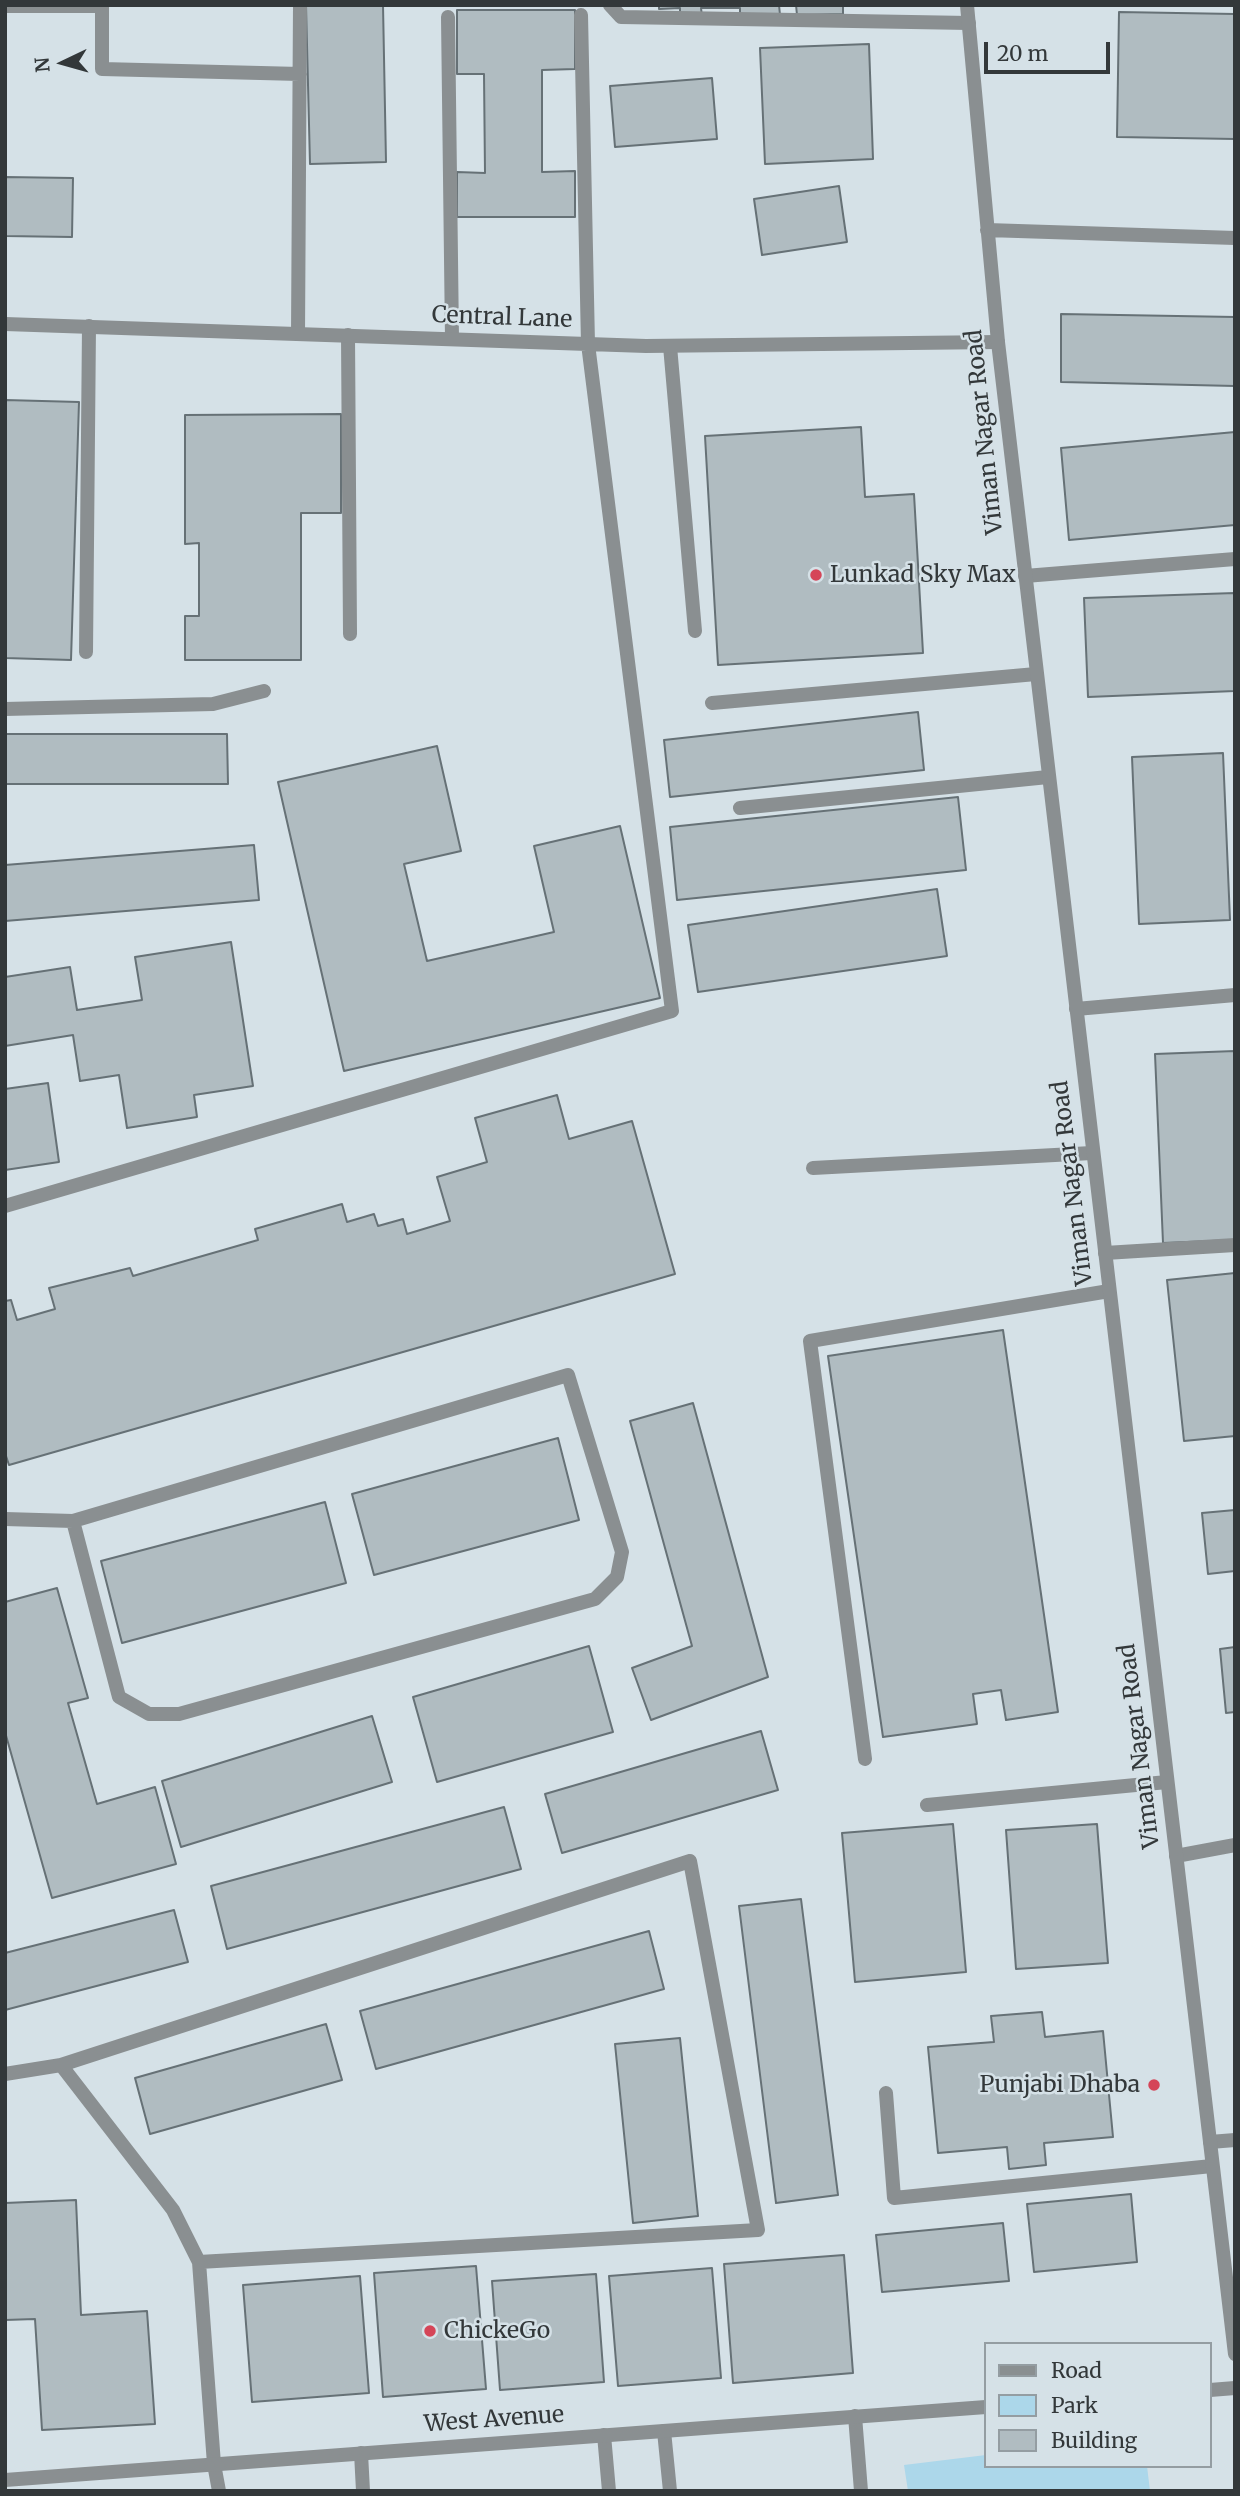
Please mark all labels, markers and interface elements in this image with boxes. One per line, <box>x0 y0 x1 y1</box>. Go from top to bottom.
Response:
north arrow <box>28 28 98 98</box>
scale bar <box>988 28 1114 72</box>
text: 20 m <box>997 40 1048 67</box>
text: N <box>29 56 55 73</box>
street label: Central Lane <box>431 302 573 334</box>
street label: Viman Nagar Road <box>961 328 1009 536</box>
place label: Lunkad Sky Max <box>830 561 1016 589</box>
marker: Lunkad Sky Max <box>808 567 824 583</box>
street label: Viman Nagar Road <box>1047 1079 1099 1287</box>
street label: Viman Nagar Road <box>1114 1642 1166 1850</box>
place label: Punjabi Dhaba <box>980 2071 1140 2099</box>
marker: Punjabi Dhaba <box>1146 2077 1162 2093</box>
place label: ChickeGo <box>444 2317 550 2345</box>
marker: ChickeGo <box>422 2323 438 2339</box>
legend <box>984 2342 1212 2468</box>
text: Road <box>1051 2357 1102 2384</box>
text: Park <box>1051 2392 1098 2419</box>
street label: West Avenue <box>423 2401 565 2439</box>
text: Building <box>1051 2427 1137 2454</box>

